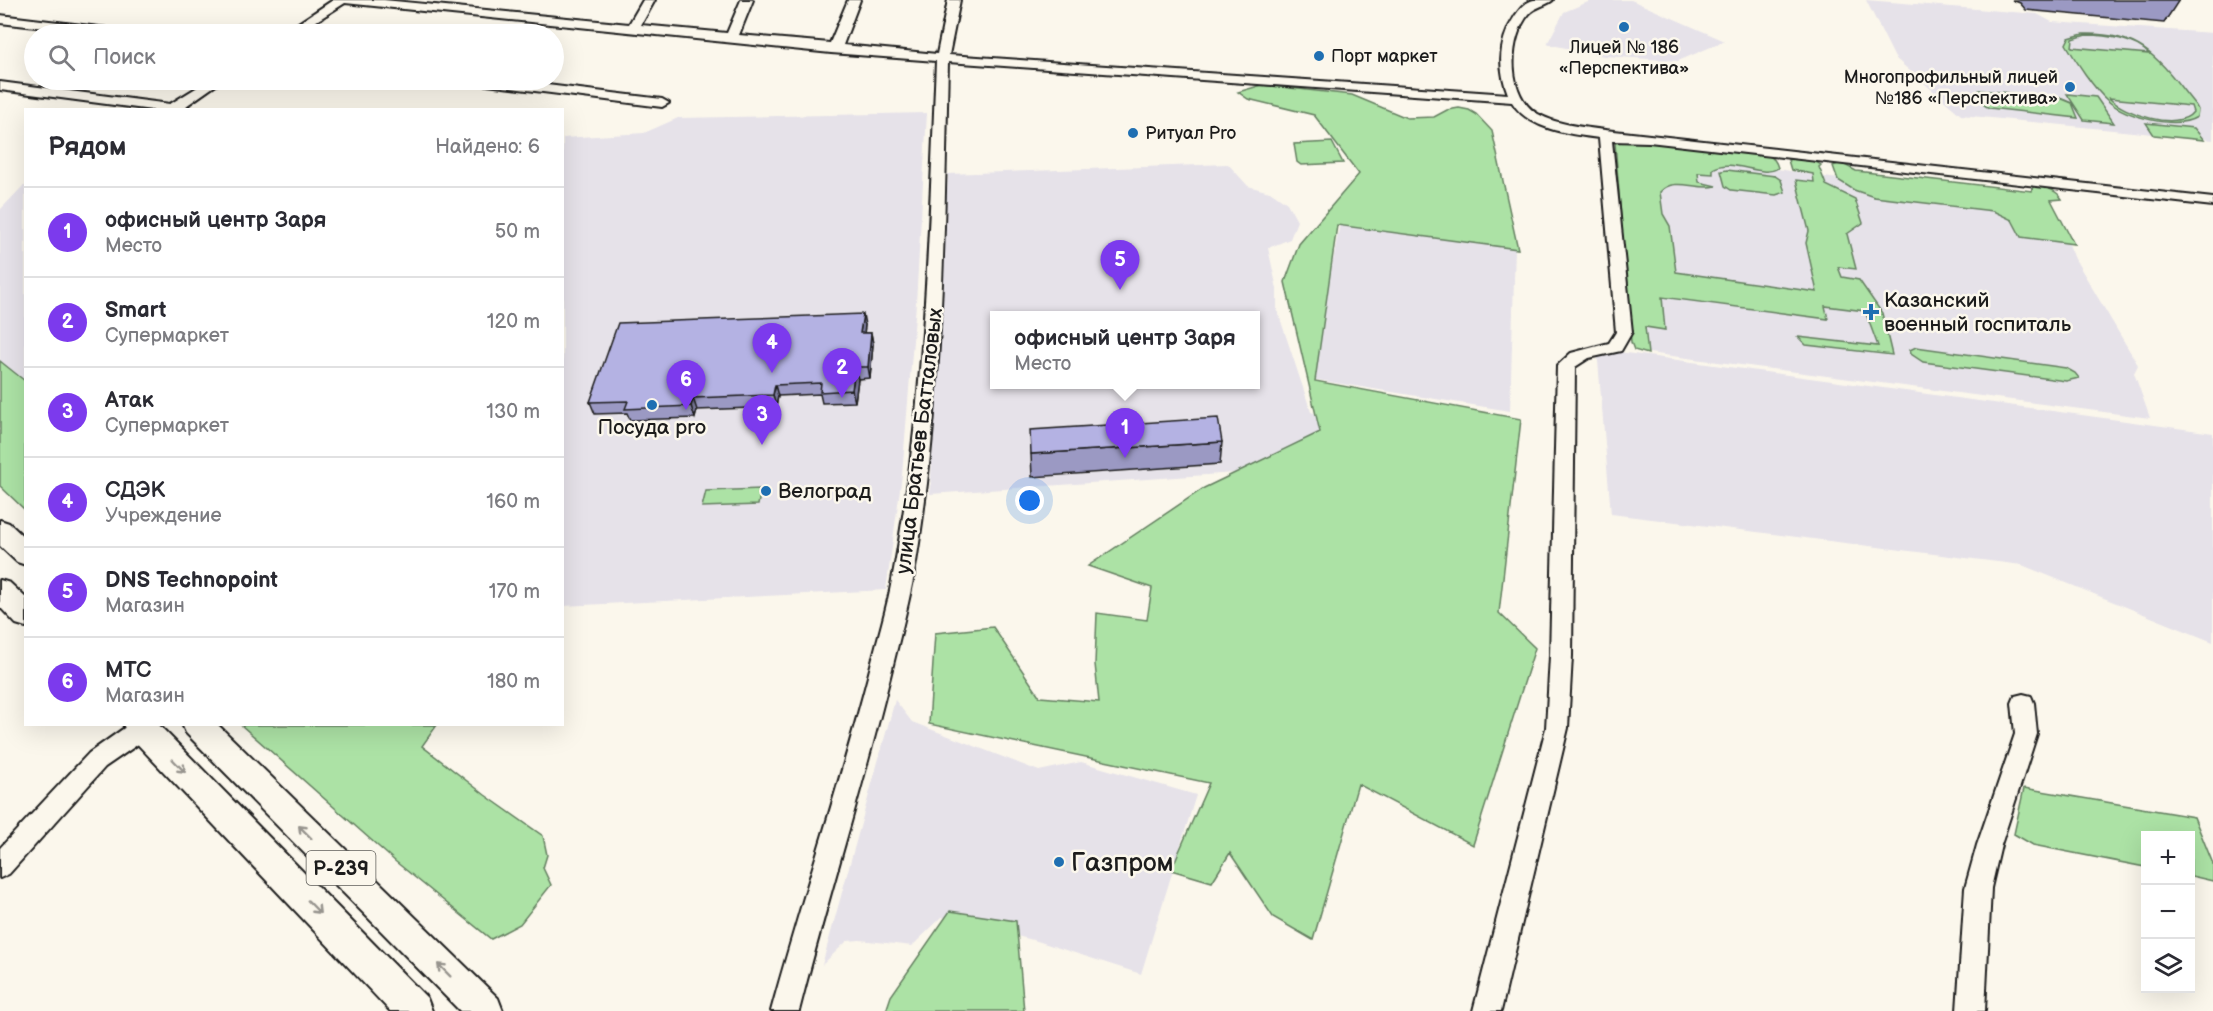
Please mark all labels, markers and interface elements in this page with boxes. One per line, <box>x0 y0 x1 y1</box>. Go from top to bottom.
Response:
marker: Лицей № 186 «Перспектива» <box>1617 20 1631 34</box>
search box <box>24 24 564 90</box>
place label: Лицей № 186 «Перспектива» <box>1559 37 1689 79</box>
icon: search <box>45 41 78 74</box>
text: Поиск <box>93 44 156 71</box>
place label: Порт маркет <box>1331 46 1438 67</box>
marker: Порт маркет <box>1312 49 1326 63</box>
place label: Многопрофильный лицей №186 «Перспектива» <box>1844 67 2058 109</box>
marker: Многопрофильный лицей №186 «Перспектива» <box>2063 80 2077 94</box>
place label: Ритуал Pro <box>1145 123 1237 144</box>
marker: Ритуал Pro <box>1126 126 1140 140</box>
text: Рядом <box>48 132 126 163</box>
text: Найдено: 6 <box>435 135 540 159</box>
text: офисный центр Заря <box>105 207 327 234</box>
text: 1 <box>63 220 72 244</box>
text: 50 m <box>495 220 540 244</box>
text: Место <box>105 234 162 258</box>
pin: 5 <box>1100 240 1140 290</box>
place label: Казанский военный госпиталь <box>1884 288 2072 337</box>
text: Smart <box>105 297 166 324</box>
marker: Казанский военный госпиталь <box>1862 303 1880 321</box>
street label: улица Братьев Батталовых <box>891 306 948 576</box>
text: 2 <box>62 310 73 334</box>
text: 120 m <box>487 310 540 334</box>
popup <box>990 311 1260 389</box>
text: Супермаркет <box>105 324 229 348</box>
pin: 4 <box>752 324 792 373</box>
text: офисный центр Заря <box>1014 325 1236 352</box>
pin: 2 <box>822 348 862 398</box>
text: Место <box>1014 352 1071 376</box>
pin: 6 <box>666 360 706 410</box>
text: Атак <box>105 387 154 414</box>
pin: 3 <box>742 396 782 445</box>
marker: Посуда pro <box>645 398 659 412</box>
text: 3 <box>62 400 73 424</box>
text: 130 m <box>486 400 540 424</box>
pin: 1 <box>1106 408 1144 458</box>
text: Супермаркет <box>105 414 229 438</box>
place label: Посуда pro <box>598 415 706 440</box>
text: СДЭК <box>105 477 165 504</box>
place label: Велоград <box>778 479 871 504</box>
marker: Велоград <box>759 484 773 498</box>
your location <box>1015 486 1044 515</box>
text: 4 <box>62 490 73 514</box>
text: 160 m <box>486 490 540 514</box>
text: Учреждение <box>105 504 222 528</box>
text: DNS Technopoint <box>105 567 278 594</box>
text: 5 <box>62 580 73 604</box>
text: 170 m <box>489 580 540 604</box>
text: Магазин <box>105 594 185 618</box>
text: МТС <box>105 657 151 684</box>
text: 6 <box>61 670 74 694</box>
text: 180 m <box>487 670 540 694</box>
text: Магазин <box>105 684 185 708</box>
one-way arrow <box>172 759 186 774</box>
one-way arrow <box>298 825 313 840</box>
map controls <box>2141 831 2195 993</box>
button: + <box>2141 831 2195 885</box>
place label: Газпром <box>1071 848 1174 879</box>
road number: Р-239 <box>306 851 376 885</box>
marker: Газпром <box>1052 855 1066 869</box>
button: − <box>2141 885 2195 939</box>
one-way arrow <box>307 899 321 914</box>
button: layers <box>2141 939 2195 993</box>
one-way arrow <box>436 962 451 977</box>

